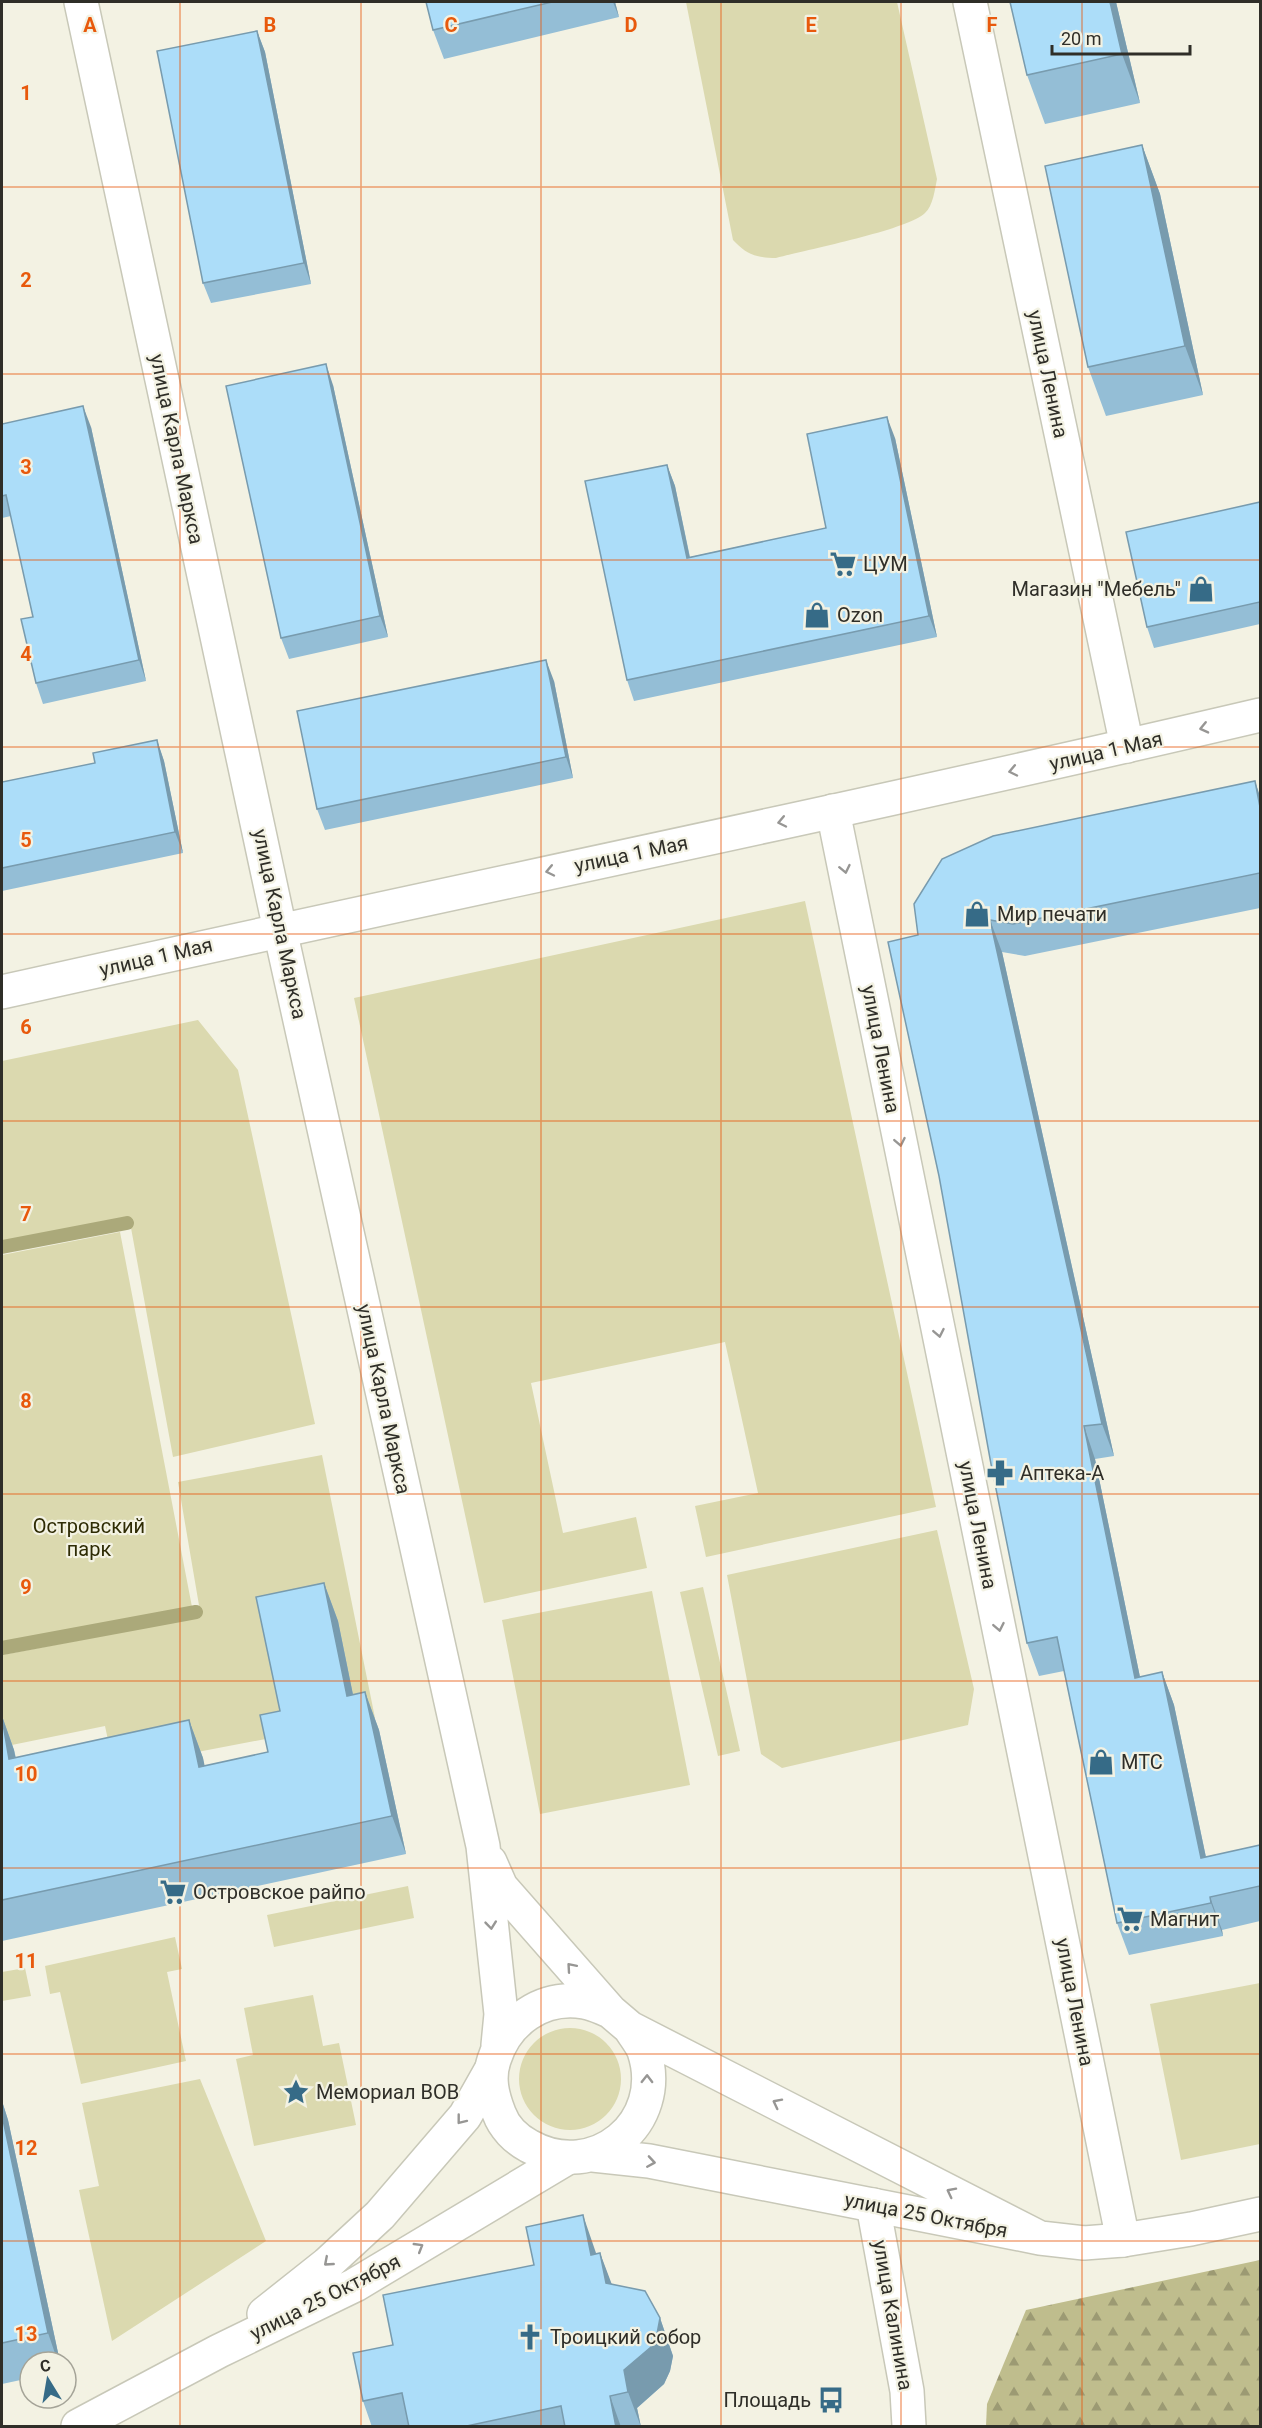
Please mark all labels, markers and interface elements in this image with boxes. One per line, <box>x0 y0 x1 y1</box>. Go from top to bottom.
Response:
text: A <box>83 13 97 37</box>
text: B <box>264 13 276 37</box>
text: C <box>444 13 458 37</box>
text: D <box>625 13 638 37</box>
text: E <box>805 13 817 37</box>
text: F <box>987 13 998 37</box>
scale bar <box>1052 18 1190 56</box>
text: 20 m <box>1061 28 1101 49</box>
text: 1 <box>20 81 32 105</box>
text: 2 <box>20 268 32 292</box>
street label: улица Ленина <box>1023 308 1073 440</box>
street label: улица Карла Маркса <box>145 352 209 546</box>
text: 3 <box>20 455 32 479</box>
supermarket icon: ЦУМ <box>828 549 858 579</box>
place label: ЦУМ <box>863 552 908 576</box>
shop icon: Магазин "Мебель" <box>1186 574 1216 604</box>
place label: Магазин "Мебель" <box>1012 577 1181 601</box>
shop icon: Ozon <box>802 600 832 630</box>
place label: Ozon <box>837 603 883 627</box>
text: 4 <box>20 642 32 666</box>
one-way arrow <box>1199 721 1209 734</box>
street label: улица 1 Мая <box>1047 726 1165 776</box>
one-way arrow <box>1009 764 1019 777</box>
one-way arrow <box>777 815 787 828</box>
street label: улица Карла Маркса <box>248 827 312 1021</box>
text: 5 <box>20 828 32 852</box>
street label: улица 1 Мая <box>572 830 690 878</box>
one-way arrow <box>837 863 850 873</box>
one-way arrow <box>545 864 555 877</box>
shop icon: Мир печати <box>962 899 992 929</box>
place label: Мир печати <box>997 902 1107 926</box>
street label: улица 1 Мая <box>97 932 215 982</box>
street label: улица Ленина <box>857 983 905 1115</box>
text: 6 <box>20 1015 32 1039</box>
one-way arrow <box>893 1137 906 1147</box>
text: 7 <box>20 1202 32 1226</box>
street label: улица Карла Маркса <box>352 1302 416 1496</box>
one-way arrow <box>932 1328 945 1338</box>
text: 8 <box>20 1389 32 1413</box>
pharmacy icon: Аптека-А <box>985 1458 1015 1488</box>
street label: улица Ленина <box>954 1459 1002 1591</box>
place label: Аптека-А <box>1020 1461 1104 1485</box>
park label: Островский парк <box>33 1514 145 1561</box>
text: 9 <box>20 1575 32 1599</box>
one-way arrow <box>992 1622 1005 1632</box>
shop icon: МТС <box>1086 1747 1116 1777</box>
place label: МТС <box>1121 1750 1163 1774</box>
text: 10 <box>15 1762 37 1786</box>
supermarket icon: Островское райпо <box>158 1877 188 1907</box>
place label: Островское райпо <box>193 1880 366 1904</box>
supermarket icon: Магнит <box>1115 1904 1145 1934</box>
place label: Магнит <box>1150 1907 1220 1931</box>
one-way arrow <box>484 1921 497 1930</box>
street label: улица Ленина <box>1051 1936 1099 2068</box>
text: 11 <box>15 1949 37 1973</box>
one-way arrow <box>567 1963 578 1974</box>
one-way arrow <box>641 2075 653 2084</box>
place icon: Мемориал ВОВ <box>281 2077 311 2107</box>
place label: Мемориал ВОВ <box>316 2080 459 2104</box>
one-way arrow <box>773 2099 784 2110</box>
one-way arrow <box>457 2113 468 2124</box>
text: 12 <box>15 2136 37 2160</box>
one-way arrow <box>646 2155 656 2168</box>
street label: улица 25 Октября <box>842 2187 1010 2243</box>
one-way arrow <box>947 2188 957 2199</box>
street label: улица Калинина <box>868 2238 918 2392</box>
one-way arrow <box>413 2242 423 2254</box>
street label: улица 25 Октября <box>246 2249 404 2345</box>
one-way arrow <box>324 2255 335 2266</box>
text: 13 <box>15 2322 37 2346</box>
church icon: Троицкий собор <box>515 2322 545 2352</box>
place label: Троицкий собор <box>550 2325 701 2349</box>
north arrow <box>18 2350 78 2410</box>
text: С <box>38 2355 52 2376</box>
bus stop icon: Площадь <box>816 2385 846 2415</box>
place label: Площадь <box>723 2388 811 2412</box>

